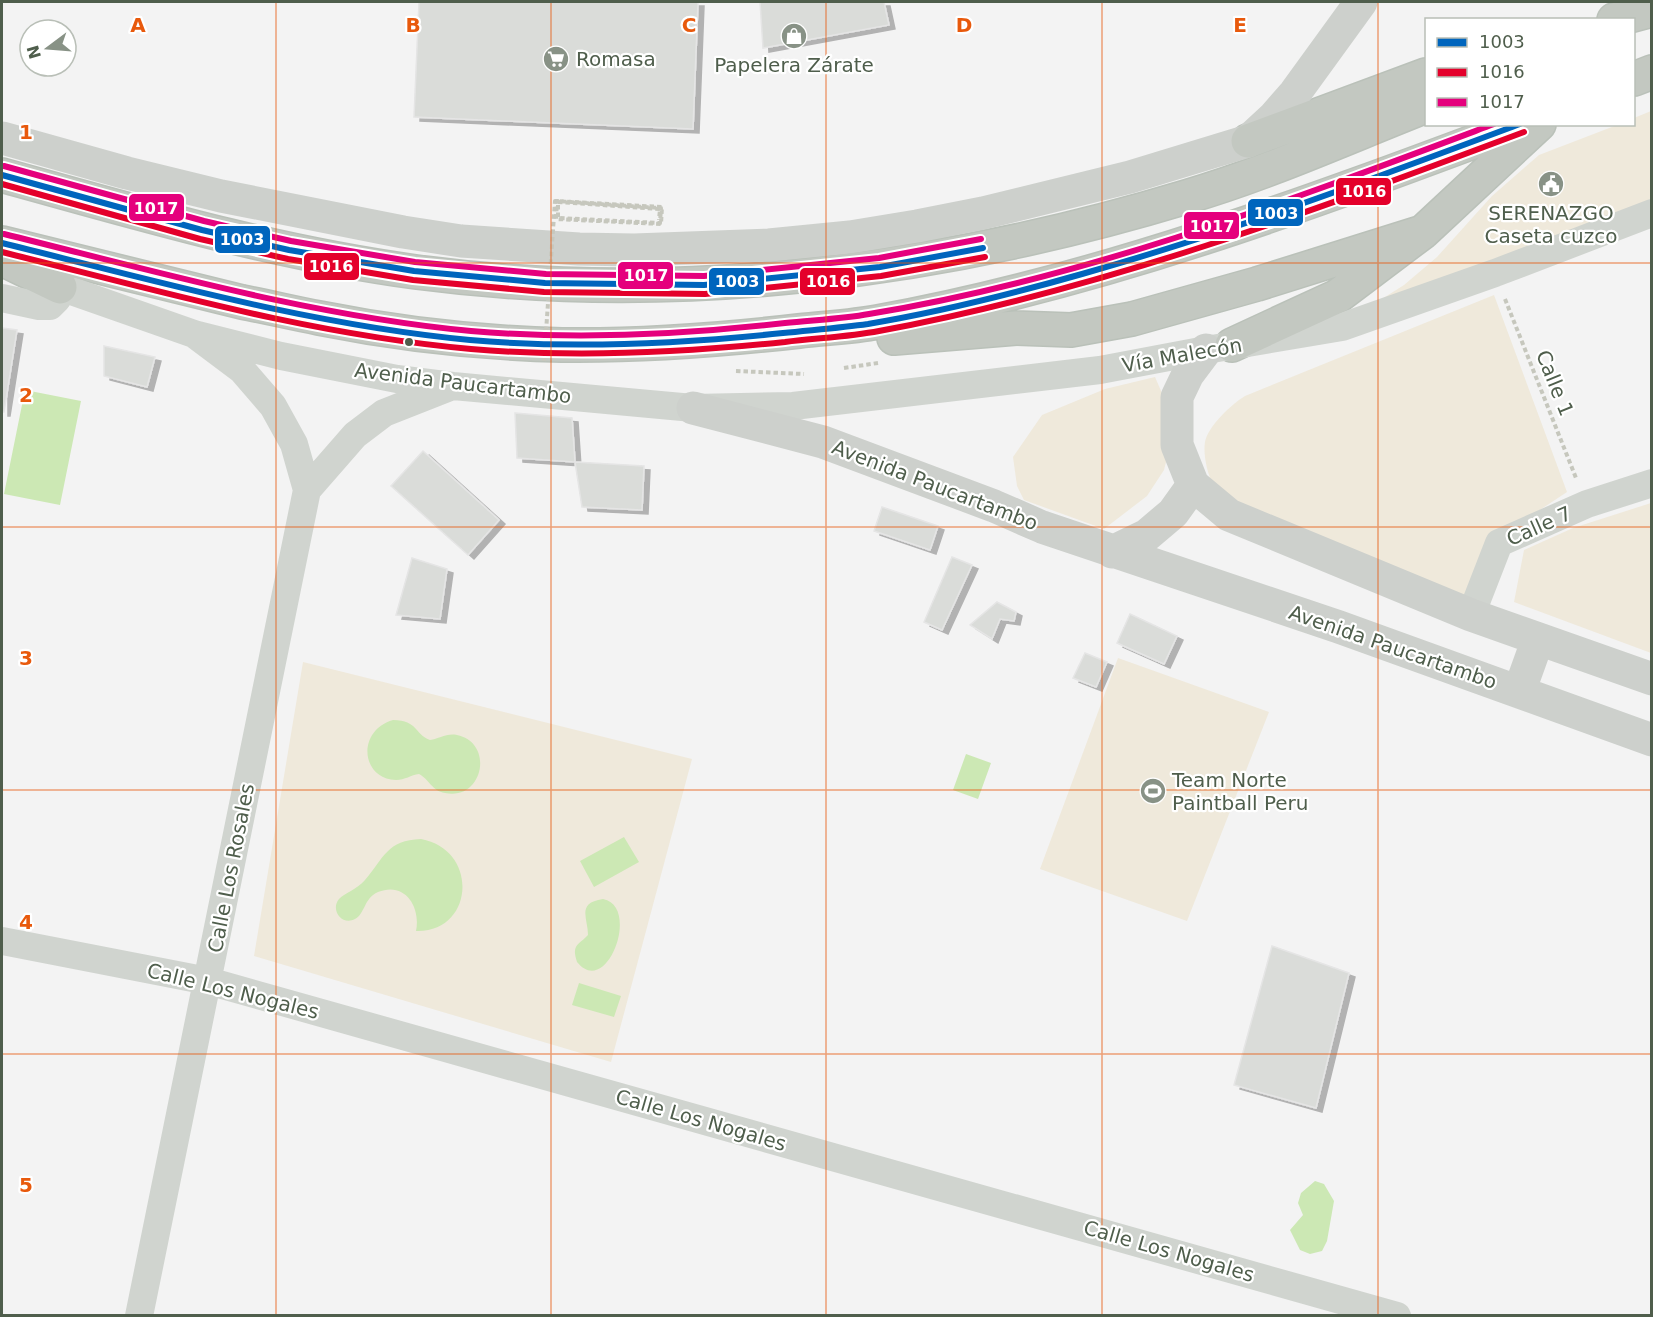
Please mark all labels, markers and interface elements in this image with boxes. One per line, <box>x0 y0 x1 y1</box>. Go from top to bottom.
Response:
text: A <box>130 13 146 37</box>
text: B <box>405 13 421 37</box>
text: C <box>682 13 696 37</box>
text: D <box>956 13 972 37</box>
text: E <box>1233 13 1247 37</box>
north arrow <box>18 18 78 78</box>
legend <box>1425 18 1635 126</box>
shop icon: Papelera Zárate <box>779 21 809 51</box>
text: 1003 <box>1479 31 1525 52</box>
text: N <box>23 43 45 61</box>
supermarket icon: Romasa <box>541 44 571 74</box>
place label: Romasa <box>576 47 656 71</box>
place label: Papelera Zárate <box>714 53 874 77</box>
text: 1016 <box>1479 61 1525 82</box>
text: 1017 <box>1479 91 1525 112</box>
text: 1 <box>19 120 33 144</box>
public building icon: SERENAZGO Caseta cuzco <box>1536 169 1566 199</box>
line badge: 1016 <box>1335 177 1392 206</box>
text: 1016 <box>1342 182 1386 201</box>
line badge: 1017 <box>128 193 185 222</box>
line badge: 1003 <box>1247 198 1304 227</box>
text: 1017 <box>134 199 178 218</box>
place label: SERENAZGO Caseta cuzco <box>1485 201 1617 248</box>
text: 1003 <box>1254 204 1298 223</box>
line badge: 1017 <box>1183 211 1240 240</box>
text: 1017 <box>1190 217 1234 236</box>
line badge: 1003 <box>214 225 271 254</box>
text: 1003 <box>220 230 264 249</box>
line badge: 1016 <box>303 252 360 281</box>
text: 1016 <box>309 257 353 276</box>
line badge: 1017 <box>617 261 674 290</box>
text: 1017 <box>624 266 668 285</box>
line badge: 1003 <box>708 267 765 296</box>
line badge: 1016 <box>799 267 856 296</box>
text: 1003 <box>715 272 759 291</box>
text: 1016 <box>806 272 850 291</box>
street label: Vía Malecón <box>1120 333 1244 377</box>
unlabelled marker <box>403 336 415 348</box>
street label: Calle 1 <box>1531 347 1579 419</box>
street label: Avenida Paucartambo <box>353 358 573 408</box>
text: 2 <box>19 383 33 407</box>
street label: Avenida Paucartambo <box>829 435 1041 535</box>
street label: Calle 7 <box>1503 501 1575 551</box>
street label: Avenida Paucartambo <box>1286 600 1500 694</box>
text: 3 <box>19 646 33 670</box>
place label: Team Norte Paintball Peru <box>1171 768 1308 815</box>
sports icon: Team Norte Paintball Peru <box>1138 776 1168 806</box>
street label: Calle Los Rosales <box>203 781 259 955</box>
text: 4 <box>19 910 33 934</box>
street label: Calle Los Nogales <box>145 958 321 1024</box>
street label: Calle Los Nogales <box>613 1084 789 1156</box>
text: 5 <box>19 1173 33 1197</box>
street label: Calle Los Nogales <box>1081 1215 1257 1287</box>

